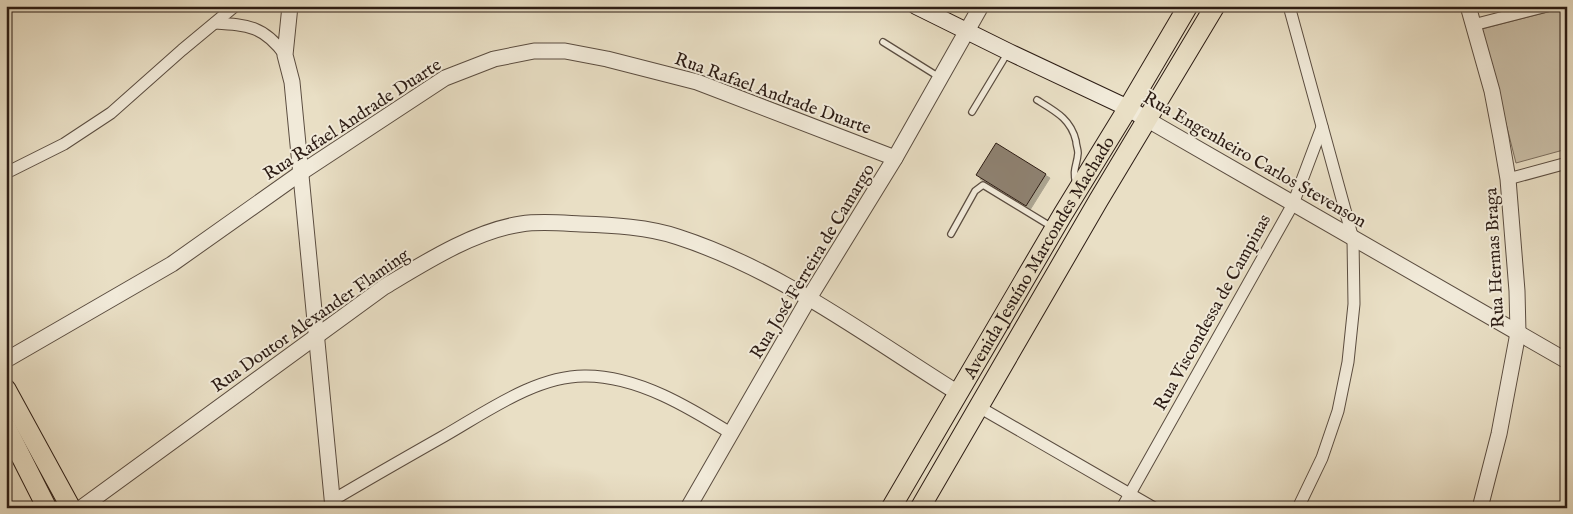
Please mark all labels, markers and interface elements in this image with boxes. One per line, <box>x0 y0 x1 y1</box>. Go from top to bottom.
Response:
street label: Rua Rafael Andrade Duarte <box>671 48 874 141</box>
street label: Rua Rafael Andrade Duarte <box>259 54 446 186</box>
street label: Rua Engenheiro Carlos Stevenson <box>1138 87 1370 234</box>
street label: Avenida Jesuíno Marcondes Machado <box>959 132 1121 384</box>
street label: Rua José Ferreira de Camargo <box>746 160 881 364</box>
street label: Rua Hermas Braga <box>1480 187 1511 329</box>
street label: Rua Viscondessa de Campinas <box>1150 210 1277 415</box>
street label: Rua Doutor Alexander Flaming <box>207 244 414 398</box>

